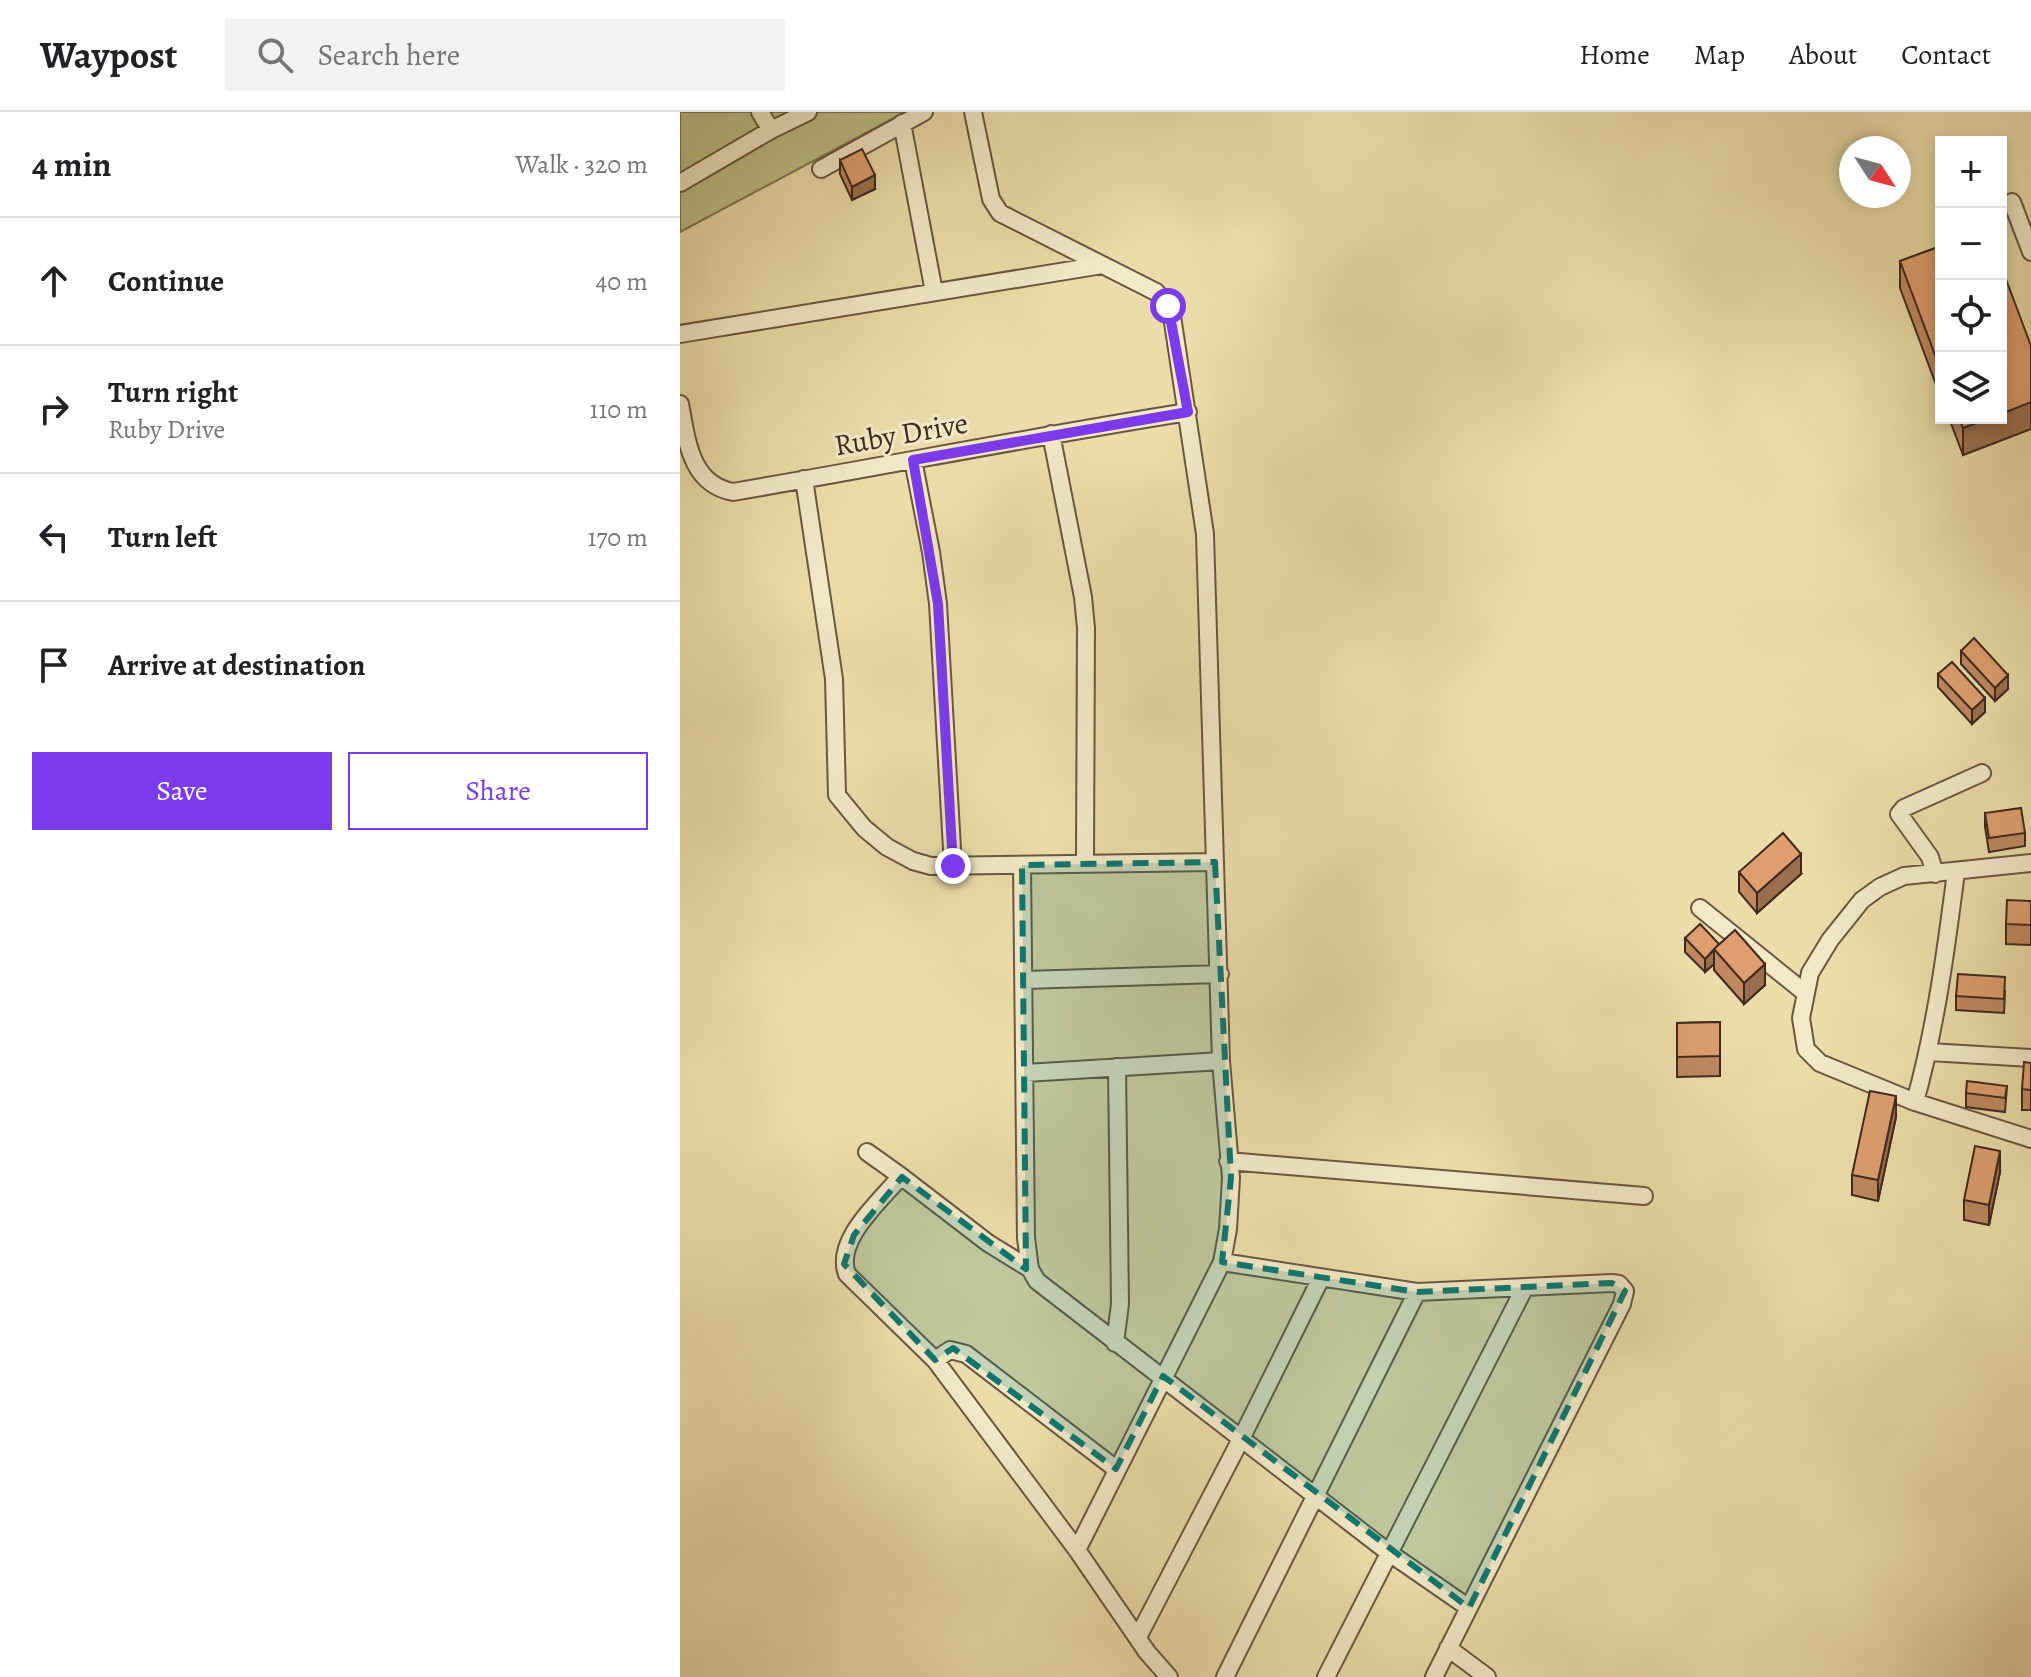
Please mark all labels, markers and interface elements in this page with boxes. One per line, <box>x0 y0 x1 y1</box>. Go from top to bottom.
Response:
search box <box>225 19 785 91</box>
text: Waypost <box>40 29 177 81</box>
icon: search <box>253 33 297 77</box>
text: Search here <box>317 35 460 75</box>
text: Home <box>1579 36 1650 74</box>
text: Map <box>1694 36 1745 74</box>
text: About <box>1789 36 1857 74</box>
text: Contact <box>1901 36 1991 74</box>
north arrow <box>1839 136 1911 208</box>
map controls <box>1935 136 2007 424</box>
button: + <box>1935 136 2007 208</box>
text: 4 min <box>32 141 111 188</box>
text: Walk · 320 m <box>515 147 648 182</box>
button: − <box>1935 208 2007 280</box>
icon: ahead <box>32 259 76 303</box>
text: Continue <box>108 261 224 301</box>
text: 40 m <box>596 264 648 299</box>
button: locate <box>1935 280 2007 352</box>
route start <box>1150 288 1186 324</box>
button: layers <box>1935 352 2007 424</box>
text: Turn right <box>108 372 238 412</box>
icon: right <box>32 387 76 431</box>
text: 110 m <box>590 392 648 427</box>
street label: Ruby Drive <box>831 403 971 465</box>
text: Ruby Drive <box>108 412 225 447</box>
icon: left <box>32 515 76 559</box>
text: Turn left <box>108 517 217 557</box>
text: 170 m <box>588 520 648 555</box>
icon: arrive <box>32 643 76 687</box>
text: Arrive at destination <box>108 645 365 685</box>
button: Save <box>32 752 332 830</box>
button: Share <box>348 752 648 830</box>
route end <box>935 848 971 884</box>

